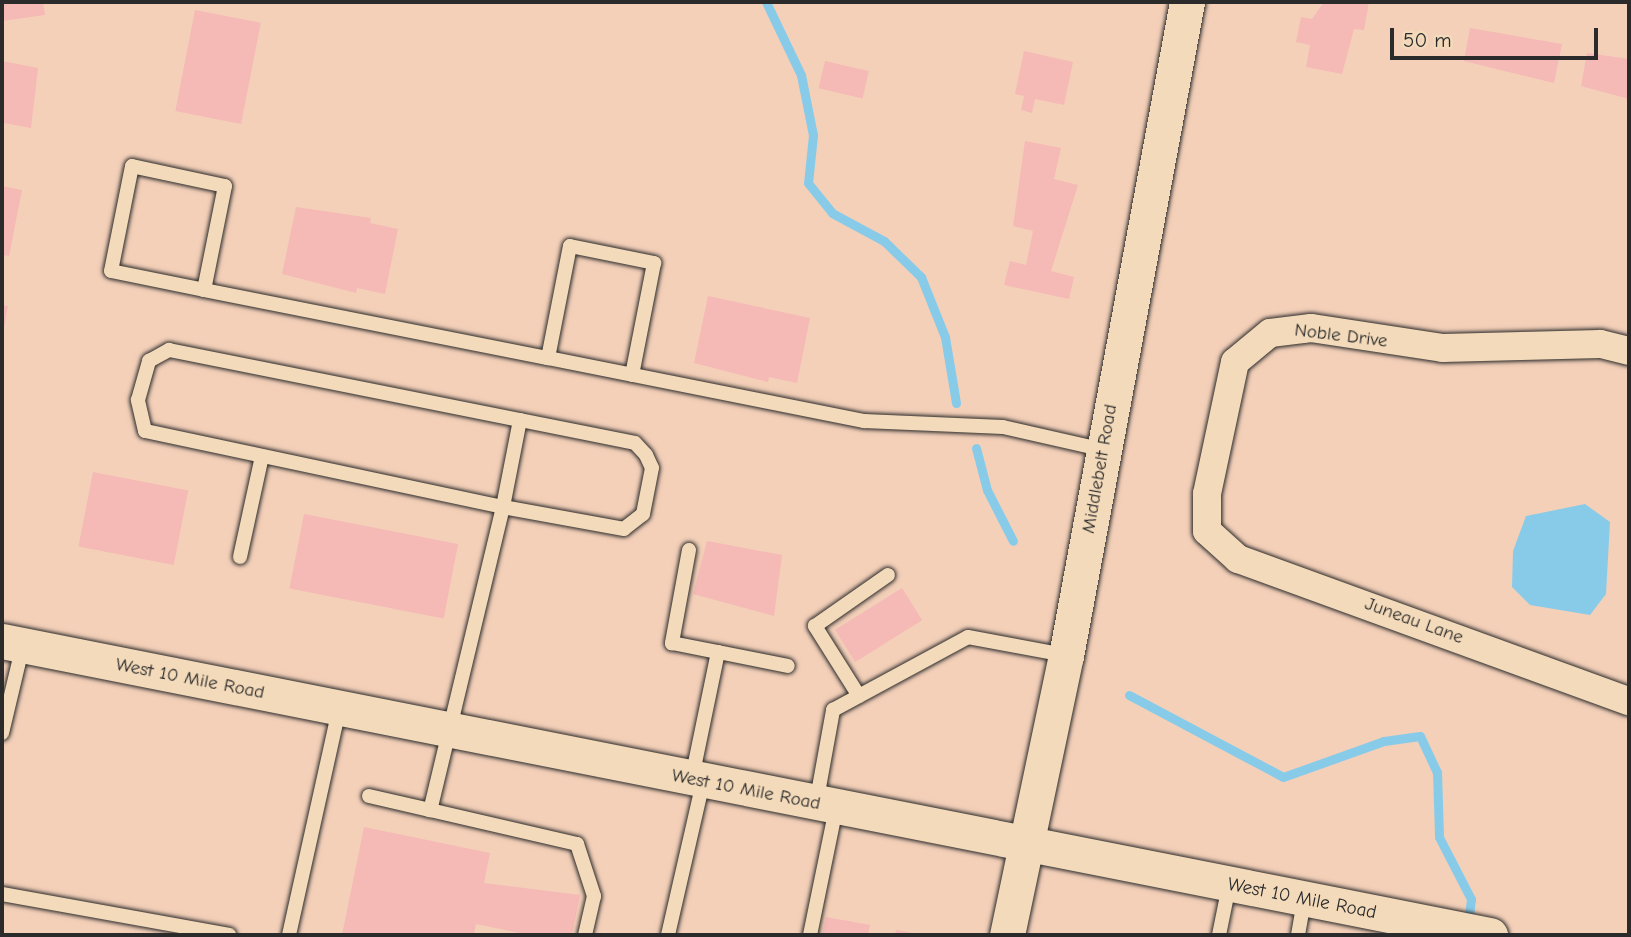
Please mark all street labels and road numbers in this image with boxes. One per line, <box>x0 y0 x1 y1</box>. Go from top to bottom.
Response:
street label: Noble Drive <box>1293 319 1389 353</box>
street label: Middlebelt Road <box>1077 403 1123 535</box>
street label: Juneau Lane <box>1362 593 1466 649</box>
street label: West 10 Mile Road <box>114 653 266 705</box>
street label: West 10 Mile Road <box>670 764 822 816</box>
street label: West 10 Mile Road <box>1226 873 1378 925</box>

